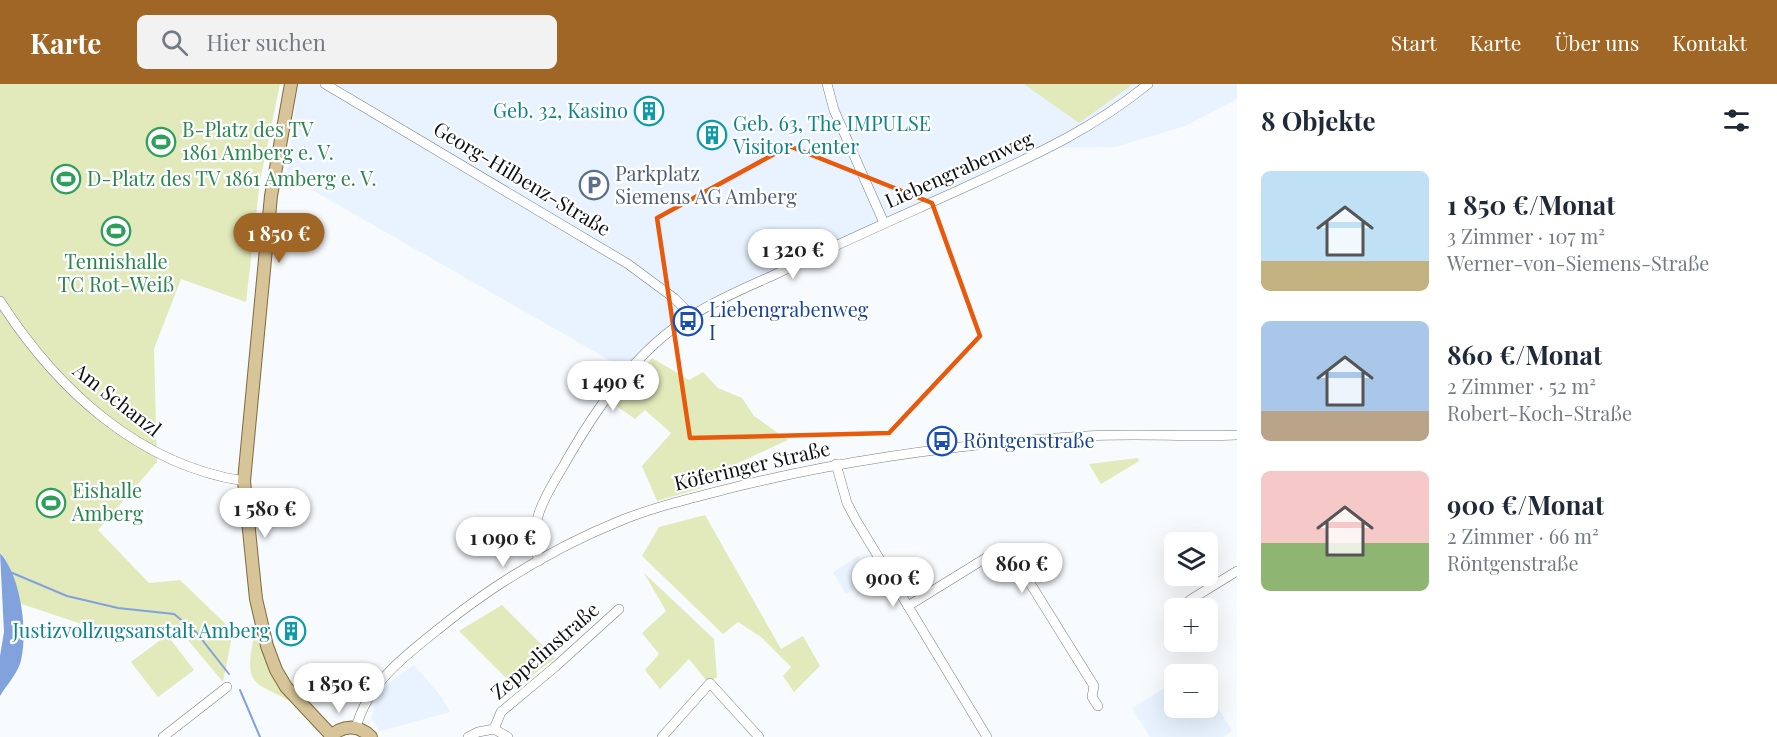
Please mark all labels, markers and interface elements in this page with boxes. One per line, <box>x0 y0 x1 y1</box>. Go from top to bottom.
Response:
search box <box>137 15 557 69</box>
text: Karte <box>30 24 101 61</box>
icon: search <box>158 26 191 59</box>
text: Hier suchen <box>206 27 326 57</box>
text: Start <box>1391 28 1437 56</box>
text: Karte <box>1470 28 1521 56</box>
text: Über uns <box>1554 28 1639 56</box>
text: Kontakt <box>1672 28 1747 56</box>
building icon: Geb. 32, Kasino <box>633 95 665 127</box>
place label: Geb. 32, Kasino <box>493 96 628 123</box>
text: 8 Objekte <box>1261 103 1376 138</box>
icon: filters <box>1720 104 1753 137</box>
place label: Geb. 63, The IMPULSE Visitor Center <box>732 109 931 159</box>
street label: Georg-Hilbenz-Straße <box>429 114 616 241</box>
place label: B-Platz des TV 1861 Amberg e. V. <box>182 115 334 165</box>
building icon: Geb. 63, The IMPULSE Visitor Center <box>696 119 728 151</box>
street label: Liebengrabenweg <box>880 124 1037 213</box>
sports icon: B-Platz des TV 1861 Amberg e. V. <box>145 126 177 158</box>
place label: Parkplatz Siemens AG Amberg <box>615 159 797 209</box>
sports icon: D-Platz des TV 1861 Amberg e. V. <box>50 163 82 195</box>
place label: D-Platz des TV 1861 Amberg e. V. <box>87 164 377 191</box>
parking icon: Parkplatz Siemens AG Amberg <box>578 169 610 201</box>
text: 1 850 €/Monat <box>1447 187 1615 222</box>
icon: home <box>1309 195 1381 267</box>
pin: 1 850 € <box>224 213 334 264</box>
sports icon: Tennishalle TC Rot-Weiß <box>100 215 132 247</box>
text: 1 850 € <box>247 219 311 246</box>
text: 3 Zimmer · 107 m² <box>1447 222 1605 249</box>
pin: 1 320 € <box>738 229 848 280</box>
text: 1 320 € <box>762 235 824 262</box>
place label: Tennishalle TC Rot-Weiß <box>58 247 174 297</box>
text: Werner-von-Siemens-Straße <box>1447 249 1709 276</box>
place label: Liebengrabenweg I <box>709 295 869 345</box>
bus stop icon: Liebengrabenweg I <box>672 305 704 337</box>
text: 860 €/Monat <box>1447 337 1602 372</box>
icon: home <box>1309 345 1381 417</box>
street label: Am Schanzl <box>68 355 168 442</box>
pin: 1 490 € <box>558 361 668 412</box>
text: 1 490 € <box>581 367 645 394</box>
text: 2 Zimmer · 52 m² <box>1447 372 1596 399</box>
text: Robert-Koch-Straße <box>1447 399 1632 426</box>
bus stop icon: Röntgenstraße <box>926 425 958 457</box>
place label: Röntgenstraße <box>963 426 1095 453</box>
street label: Köferinger Straße <box>671 433 832 496</box>
place label: Eishalle Amberg <box>71 476 144 526</box>
sports icon: Eishalle Amberg <box>35 487 67 519</box>
text: 900 €/Monat <box>1447 487 1604 522</box>
pin: 1 580 € <box>210 488 320 539</box>
text: 1 580 € <box>233 494 297 521</box>
icon: home <box>1309 495 1381 567</box>
pin: 1 090 € <box>448 517 558 568</box>
text: 2 Zimmer · 66 m² <box>1447 522 1599 549</box>
text: 1 090 € <box>470 523 536 550</box>
map controls <box>1164 532 1218 718</box>
button: layers <box>1164 532 1218 586</box>
pin: 860 € <box>980 543 1064 594</box>
text: 860 € <box>996 549 1048 576</box>
text: Röntgenstraße <box>1447 549 1579 576</box>
pin: 900 € <box>851 557 935 608</box>
text: 900 € <box>866 563 920 590</box>
street label: Zeppelinstraße <box>484 595 604 704</box>
button: + <box>1164 598 1218 652</box>
building icon: Justizvollzugsanstalt Amberg <box>275 615 307 647</box>
place label: Justizvollzugsanstalt Amberg <box>12 616 270 643</box>
pin: 1 850 € <box>284 663 394 714</box>
button: − <box>1164 664 1218 718</box>
text: 1 850 € <box>307 669 371 696</box>

